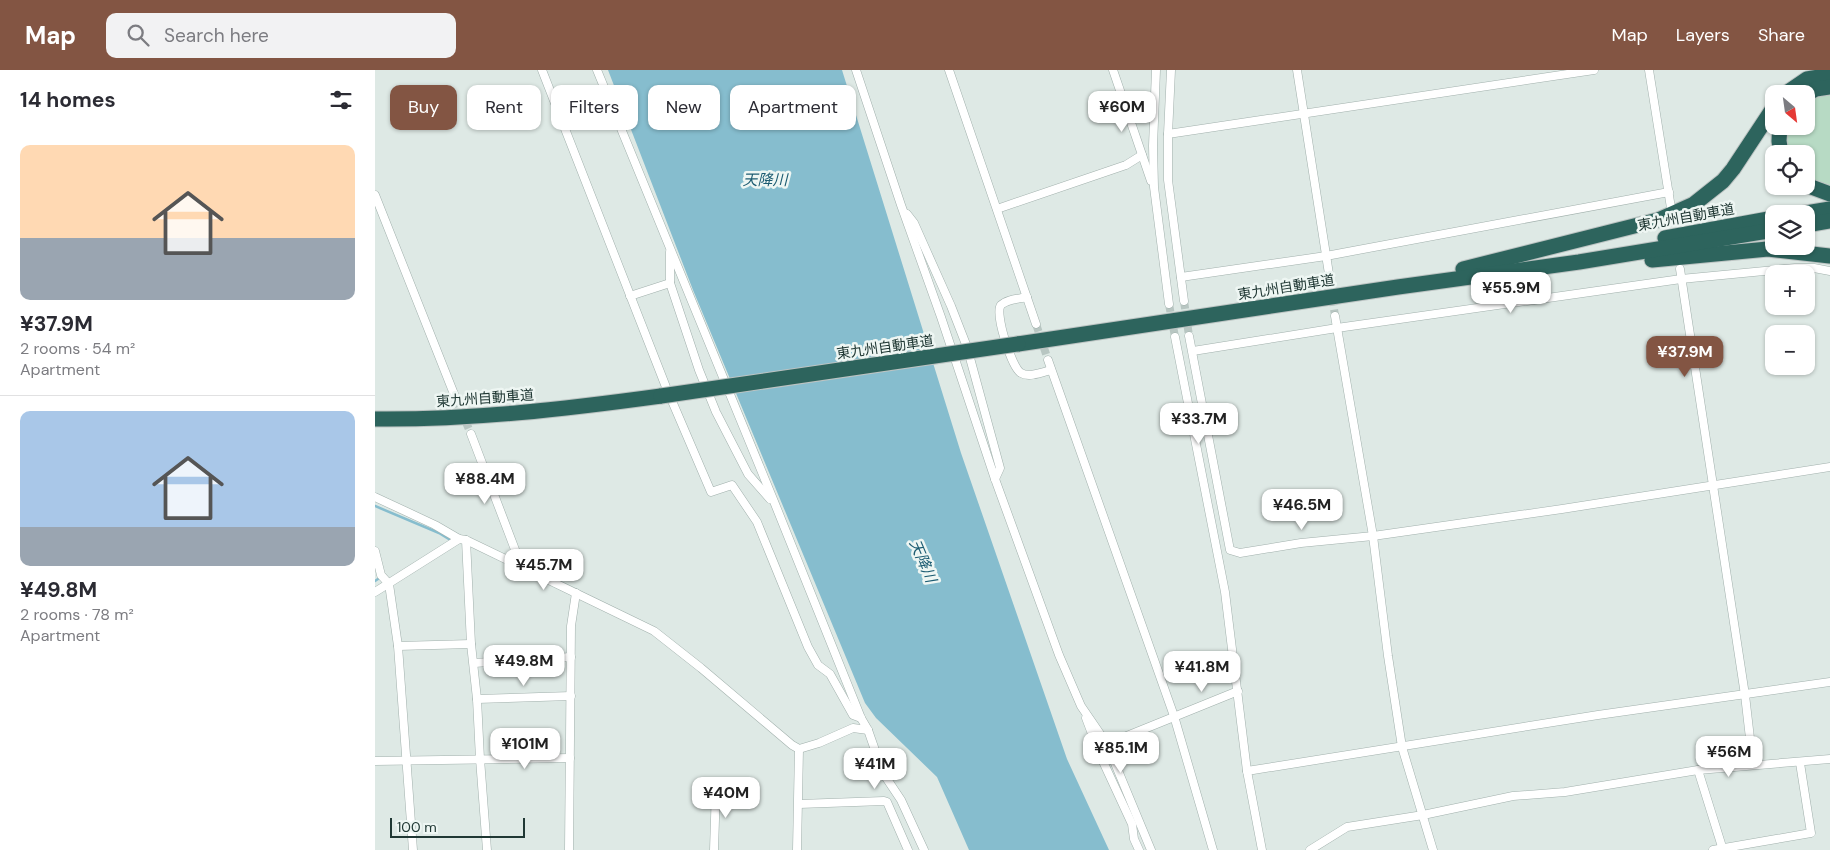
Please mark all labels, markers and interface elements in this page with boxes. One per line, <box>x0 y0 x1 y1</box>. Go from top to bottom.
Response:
search box <box>106 13 456 58</box>
text: Map <box>25 20 76 51</box>
icon: search <box>124 21 152 49</box>
text: Search here <box>164 23 269 48</box>
text: Map <box>1612 23 1648 47</box>
text: Layers <box>1676 23 1730 47</box>
text: Share <box>1758 23 1805 47</box>
chip: Buy <box>390 85 457 130</box>
chip: Rent <box>467 85 541 130</box>
chip: Filters <box>551 85 638 130</box>
chip: New <box>648 85 720 130</box>
chip: Apartment <box>730 85 856 130</box>
north arrow <box>1765 85 1815 135</box>
map controls <box>1765 85 1815 375</box>
text: 14 homes <box>20 86 116 114</box>
icon: filters <box>327 86 355 114</box>
pin: ¥60M <box>1092 90 1152 133</box>
text: ¥60M <box>1099 96 1145 117</box>
button: locate <box>1765 145 1815 195</box>
water label: 天降川 <box>742 170 789 190</box>
icon: home <box>143 178 233 268</box>
street label: 東九州自動車道 <box>1636 200 1736 234</box>
button: layers <box>1765 205 1815 255</box>
button: + <box>1765 265 1815 315</box>
street label: 東九州自動車道 <box>1236 270 1336 304</box>
pin: ¥55.9M <box>1470 272 1552 314</box>
text: ¥55.9M <box>1482 277 1540 298</box>
text: ¥37.9M <box>20 310 93 338</box>
button: − <box>1765 325 1815 375</box>
street label: 東九州自動車道 <box>835 331 935 363</box>
pin: ¥37.9M <box>1644 336 1726 378</box>
text: 2 rooms · 54 m² <box>20 338 135 359</box>
text: ¥37.9M <box>1657 341 1713 362</box>
text: Apartment <box>20 359 100 380</box>
street label: 東九州自動車道 <box>435 386 535 410</box>
pin: ¥33.7M <box>1158 402 1240 445</box>
text: ¥33.7M <box>1171 408 1227 429</box>
icon: home <box>143 443 233 533</box>
pin: ¥88.4M <box>444 462 526 505</box>
text: ¥88.4M <box>455 468 515 489</box>
pin: ¥46.5M <box>1261 488 1343 531</box>
text: ¥46.5M <box>1273 494 1331 515</box>
water label: 天降川 <box>905 536 942 587</box>
pin: ¥45.7M <box>503 548 585 591</box>
text: ¥45.7M <box>515 554 573 575</box>
text: ¥49.8M <box>20 576 97 604</box>
text: 2 rooms · 78 m² <box>20 604 134 625</box>
text: Apartment <box>20 625 100 646</box>
pin: ¥49.8M <box>483 644 565 687</box>
text: ¥49.8M <box>495 650 553 671</box>
pin: ¥41.8M <box>1161 650 1243 693</box>
text: ¥41.8M <box>1175 656 1229 677</box>
pin: ¥101M <box>490 728 560 770</box>
pin: ¥85.1M <box>1080 732 1162 774</box>
text: ¥101M <box>501 733 549 754</box>
pin: ¥56M <box>1699 736 1759 778</box>
text: ¥85.1M <box>1094 737 1148 758</box>
text: ¥56M <box>1707 741 1751 762</box>
pin: ¥41M <box>845 748 905 790</box>
text: ¥41M <box>855 753 895 774</box>
pin: ¥40M <box>696 776 756 819</box>
text: ¥40M <box>703 782 749 803</box>
scale bar <box>390 815 525 838</box>
text: 100 m <box>397 818 437 836</box>

